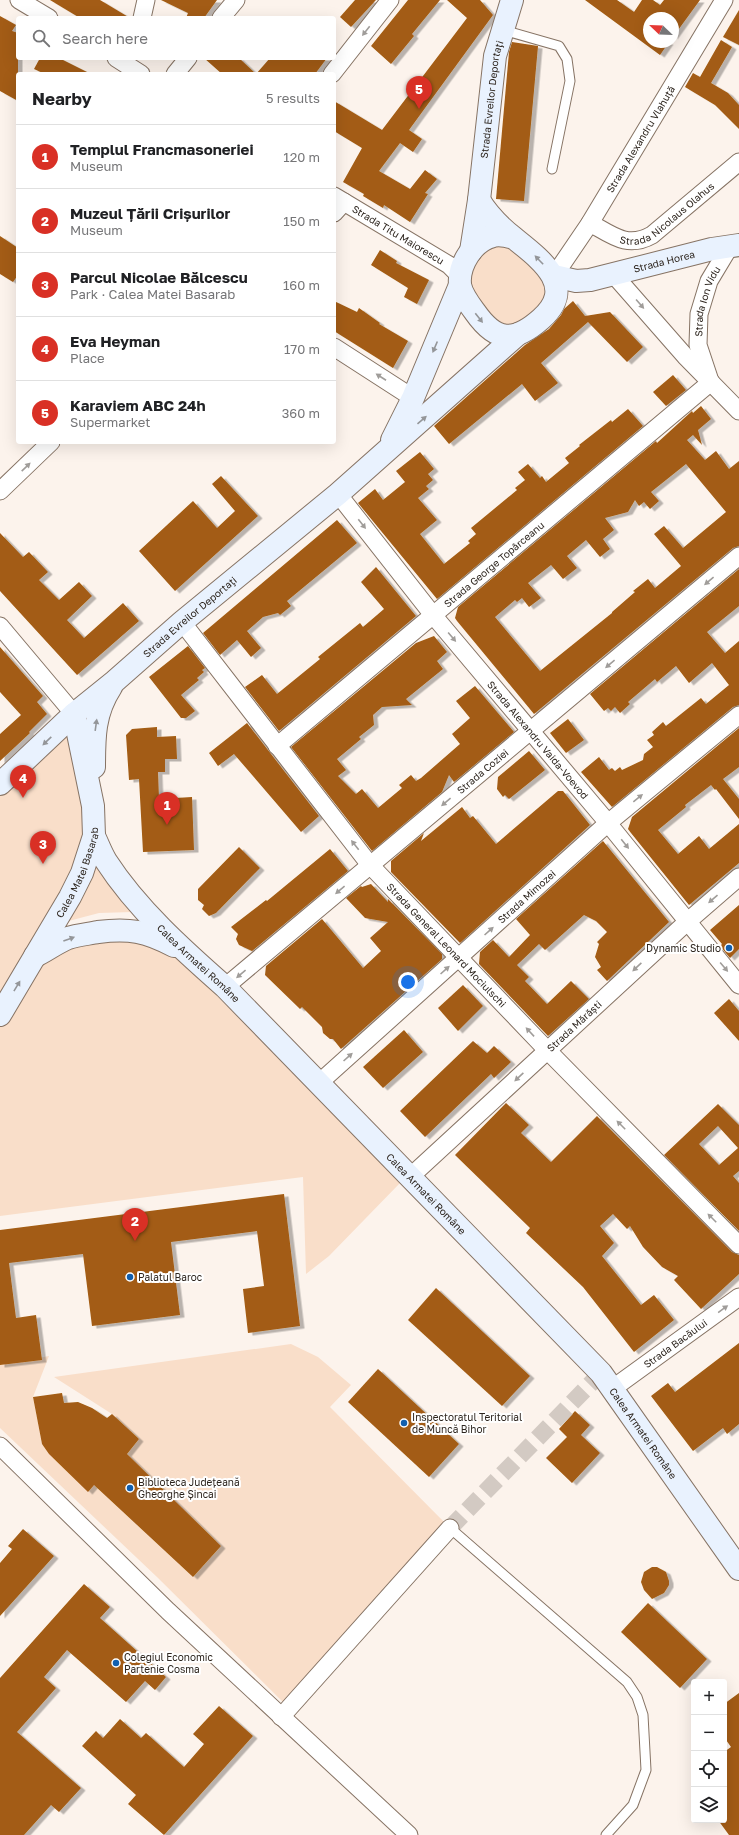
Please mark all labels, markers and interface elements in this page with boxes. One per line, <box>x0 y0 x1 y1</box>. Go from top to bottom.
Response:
north arrow <box>643 12 679 48</box>
search box <box>16 16 336 60</box>
one-way arrow <box>362 25 370 36</box>
icon: search <box>30 27 52 49</box>
text: Search here <box>62 29 148 47</box>
street label: Strada Evreilor Deportaţi <box>478 39 505 159</box>
pin: 5 <box>406 76 432 109</box>
street label: Strada Alexandru Vlahuță <box>604 83 677 195</box>
text: Nearby <box>32 88 92 109</box>
text: 5 results <box>266 90 320 106</box>
text: Templul Francmasoneriei <box>70 140 254 158</box>
text: 1 <box>42 149 48 165</box>
text: 120 m <box>283 149 320 165</box>
text: Museum <box>70 158 123 174</box>
street label: Strada Nicolaus Olahus <box>618 180 716 247</box>
street label: Strada Titu Maiorescu <box>350 202 446 267</box>
text: Muzeul Țării Crișurilor <box>70 204 230 222</box>
text: 2 <box>41 213 49 229</box>
text: 150 m <box>283 213 320 229</box>
text: Museum <box>70 222 123 238</box>
street label: Strada Horea <box>632 248 696 275</box>
one-way arrow <box>534 255 544 265</box>
street label: Strada Ion Vidu <box>692 264 723 337</box>
text: Parcul Nicolae Bălcescu <box>70 268 248 286</box>
text: 3 <box>41 277 49 293</box>
text: 160 m <box>283 277 320 293</box>
text: Park · Calea Matei Basarab <box>70 286 235 302</box>
one-way arrow <box>635 299 644 309</box>
one-way arrow <box>475 312 483 323</box>
text: Eva Heyman <box>70 332 160 350</box>
text: 4 <box>41 341 49 357</box>
text: 170 m <box>284 341 320 357</box>
one-way arrow <box>431 341 437 353</box>
text: Place <box>70 350 105 366</box>
one-way arrow <box>375 373 387 380</box>
text: Karaviem ABC 24h <box>70 396 206 414</box>
text: 5 <box>41 405 49 421</box>
text: 360 m <box>282 405 320 421</box>
text: Supermarket <box>70 414 151 430</box>
one-way arrow <box>417 415 428 424</box>
one-way arrow <box>21 462 31 471</box>
one-way arrow <box>358 519 366 530</box>
street label: Strada George Topârceanu <box>441 519 546 610</box>
street label: Strada Evreilor Deportaţi <box>140 574 239 660</box>
one-way arrow <box>704 576 714 585</box>
one-way arrow <box>448 631 457 642</box>
one-way arrow <box>604 660 615 669</box>
street label: Strada Alexandru Vaida-Voevod <box>485 678 591 801</box>
one-way arrow <box>93 719 99 731</box>
one-way arrow <box>42 737 52 746</box>
street label: Strada Coziei <box>454 746 510 796</box>
pin: 4 <box>10 765 36 798</box>
pin: 1 <box>154 792 180 825</box>
one-way arrow <box>633 794 644 803</box>
one-way arrow <box>440 797 451 806</box>
street label: Calea Matei Basarab <box>53 827 101 920</box>
pin: 3 <box>30 831 56 864</box>
one-way arrow <box>621 839 629 850</box>
one-way arrow <box>350 840 359 851</box>
street label: Strada Mimozei <box>495 867 558 926</box>
street label: Strada General Leonard Mociulschi <box>384 880 509 1010</box>
one-way arrow <box>335 886 346 895</box>
one-way arrow <box>707 895 718 904</box>
street label: Calea Armatei Române <box>155 922 243 1005</box>
one-way arrow <box>484 926 494 936</box>
one-way arrow <box>63 935 75 941</box>
place label: Dynamic Studio <box>646 942 721 954</box>
marker: Dynamic Studio <box>724 943 734 953</box>
one-way arrow <box>633 962 642 971</box>
one-way arrow <box>720 962 729 972</box>
one-way arrow <box>440 966 450 975</box>
one-way arrow <box>236 970 246 979</box>
your location <box>398 972 418 992</box>
one-way arrow <box>14 980 21 992</box>
street label: Strada Mărăști <box>544 998 604 1054</box>
one-way arrow <box>525 1027 535 1037</box>
one-way arrow <box>343 1052 353 1062</box>
one-way arrow <box>514 1072 523 1081</box>
one-way arrow <box>616 1120 625 1130</box>
street label: Calea Armatei Române <box>384 1150 469 1237</box>
pin: 2 <box>122 1208 148 1241</box>
one-way arrow <box>707 1213 717 1223</box>
place label: Palatul Baroc <box>138 1271 203 1283</box>
marker: Palatul Baroc <box>125 1272 135 1282</box>
one-way arrow <box>718 1305 728 1313</box>
street label: Strada Bacăului <box>641 1316 709 1370</box>
street label: Calea Armatei Române <box>607 1385 680 1481</box>
place label: Inspectoratul Teritorial de Muncă Bihor <box>412 1411 522 1435</box>
marker: Inspectoratul Teritorial de Muncă Bihor <box>399 1418 409 1428</box>
place label: Biblioteca Județeană Gheorghe Șincai <box>138 1476 240 1501</box>
marker: Biblioteca Județeană Gheorghe Șincai <box>125 1483 135 1493</box>
place label: Colegiul Economic Partenie Cosma <box>124 1651 213 1675</box>
marker: Colegiul Economic Partenie Cosma <box>111 1658 121 1668</box>
map controls <box>691 1679 727 1823</box>
button: + <box>691 1679 727 1715</box>
button: − <box>691 1715 727 1751</box>
button: locate <box>691 1751 727 1787</box>
button: layers <box>691 1787 727 1823</box>

